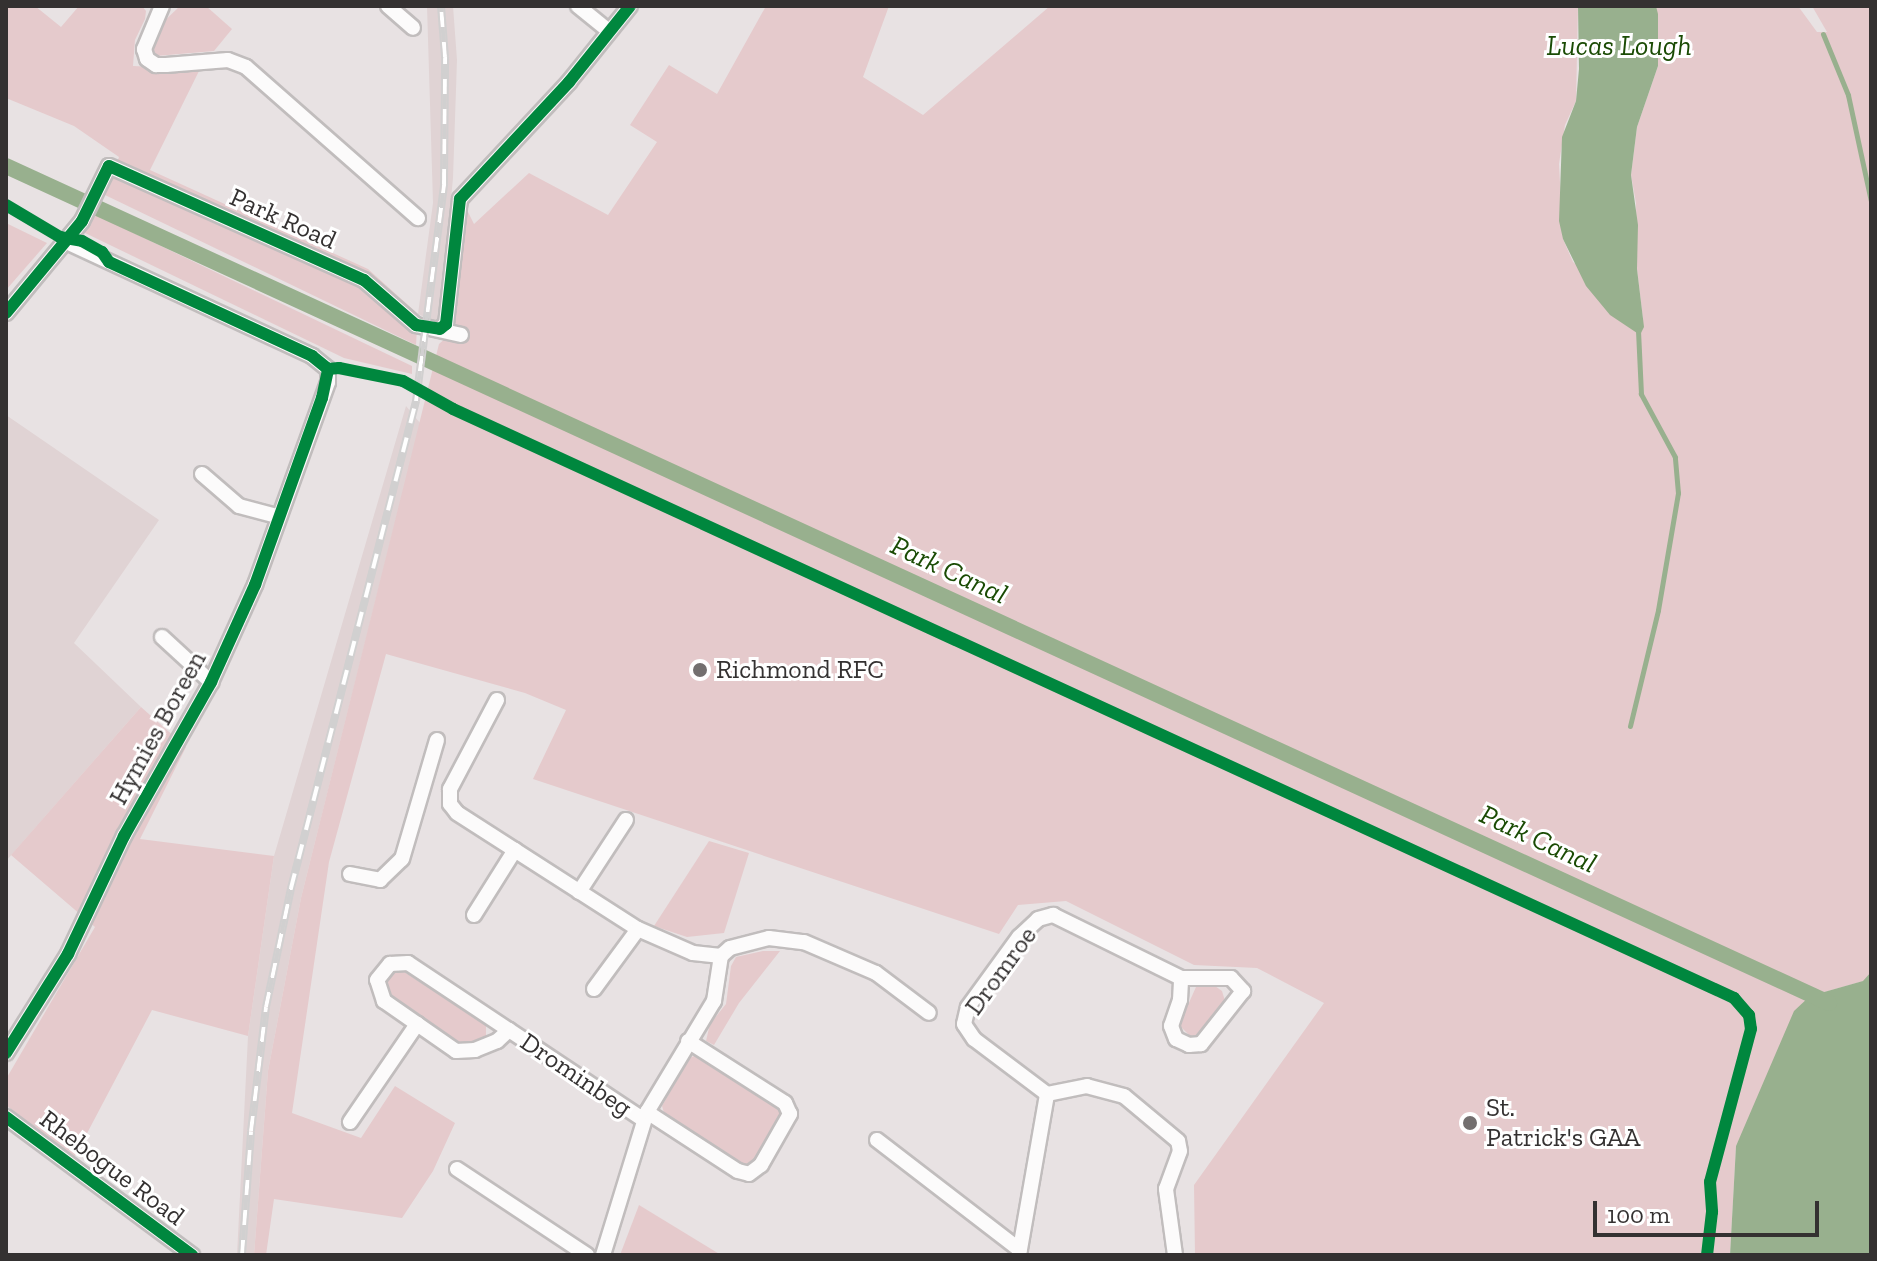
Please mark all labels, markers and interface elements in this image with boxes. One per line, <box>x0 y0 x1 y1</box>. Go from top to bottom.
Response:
water label: Lucas Lough <box>1546 29 1692 63</box>
street label: Park Road <box>225 182 341 256</box>
water label: Park Canal <box>885 528 1013 612</box>
street label: Hymies Boreen <box>103 646 213 810</box>
place label: Richmond RFC <box>716 654 884 686</box>
marker: Richmond RFC <box>691 661 709 679</box>
water label: Park Canal <box>1474 797 1602 881</box>
street label: Dromroe <box>959 921 1043 1021</box>
street label: Drominbeg <box>514 1026 638 1124</box>
place label: St. Patrick's GAA <box>1486 1092 1640 1154</box>
street label: Rhebogue Road <box>34 1104 190 1232</box>
marker: St. Patrick's GAA <box>1461 1114 1479 1132</box>
scale bar <box>1597 1185 1823 1235</box>
text: 100 m <box>1607 1200 1670 1229</box>

